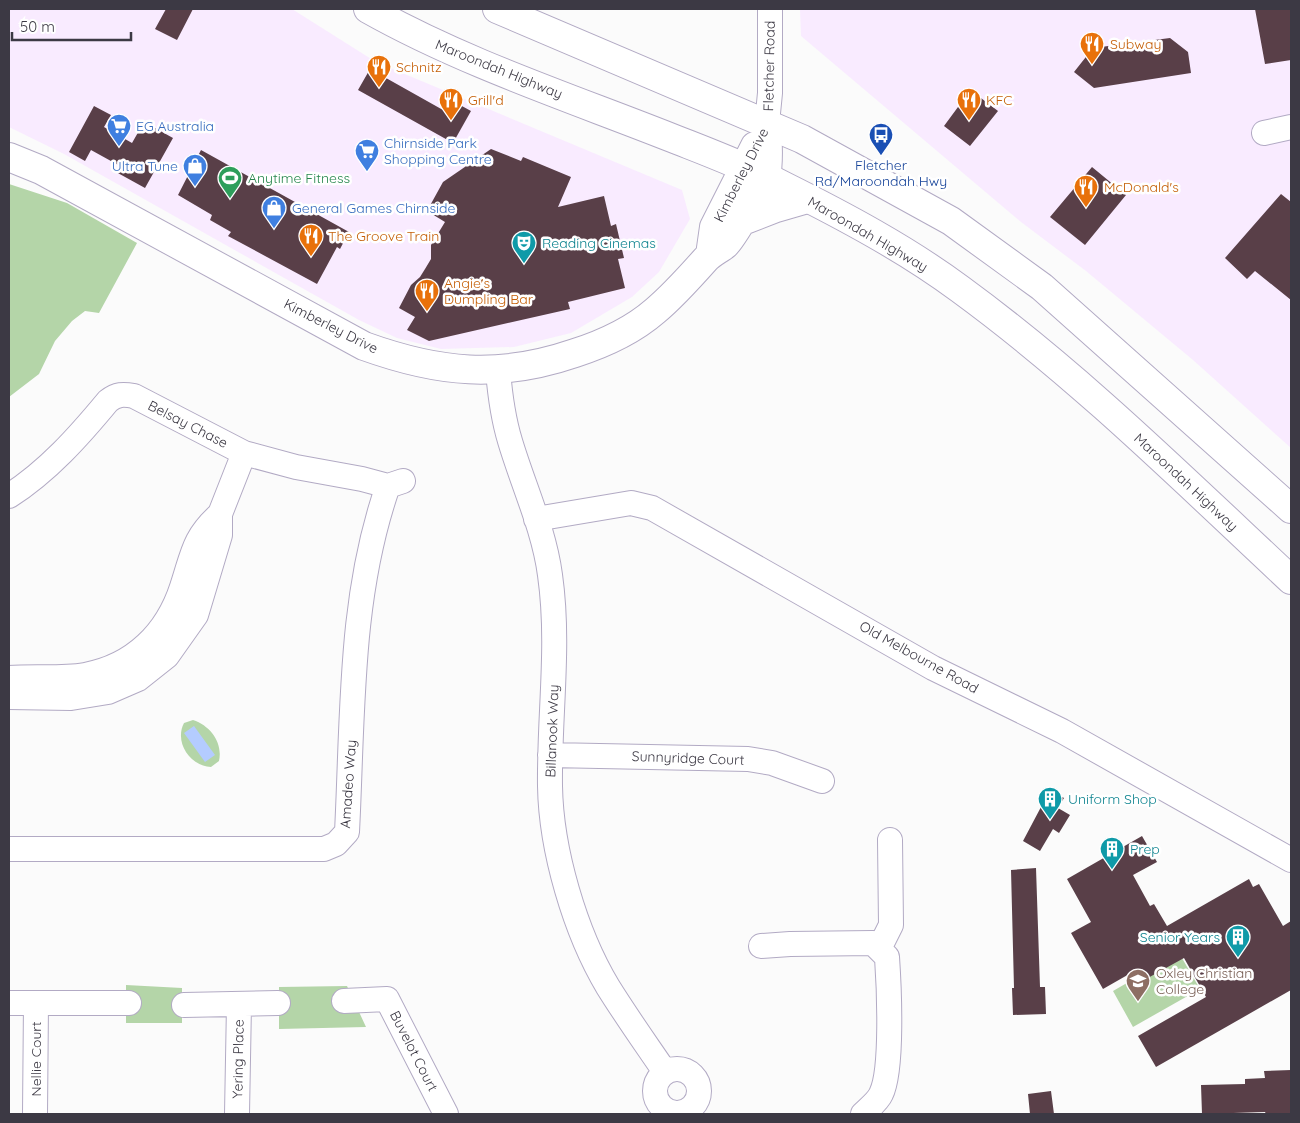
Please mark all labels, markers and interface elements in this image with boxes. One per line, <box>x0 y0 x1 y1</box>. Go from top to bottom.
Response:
scale bar <box>12 10 131 42</box>
text: 50 m <box>20 17 55 36</box>
street label: Fletcher Road <box>759 21 779 111</box>
restaurant icon: Subway <box>1079 31 1105 65</box>
street label: Maroondah Highway <box>433 35 565 103</box>
place label: Subway <box>1110 35 1161 53</box>
restaurant icon: Schnitz <box>366 54 392 88</box>
place label: Schnitz <box>396 58 442 76</box>
restaurant icon: Grill'd <box>438 87 464 121</box>
restaurant icon: KFC <box>956 87 982 121</box>
place label: Grill'd <box>468 91 504 109</box>
place label: KFC <box>986 91 1012 109</box>
supermarket icon: EG Australia <box>106 113 132 147</box>
place label: EG Australia <box>136 117 214 135</box>
bus stop icon: Fletcher Rd/Maroondah Hwy <box>868 122 894 156</box>
street label: Kimberley Drive <box>710 125 773 225</box>
place label: Chirnside Park Shopping Centre <box>384 134 492 168</box>
supermarket icon: Chirnside Park Shopping Centre <box>354 138 380 172</box>
shop icon: Ultra Tune <box>182 153 208 187</box>
place label: Fletcher Rd/Maroondah Hwy <box>815 156 947 190</box>
place label: Ultra Tune <box>112 157 178 175</box>
sports icon: Anytime Fitness <box>217 165 243 199</box>
place label: Anytime Fitness <box>248 169 350 187</box>
restaurant icon: McDonald's <box>1073 174 1099 208</box>
place label: McDonald's <box>1104 178 1179 196</box>
street label: Maroondah Highway <box>805 192 931 276</box>
shop icon: General Games Chirnside <box>261 195 287 229</box>
place label: General Games Chirnside <box>292 199 455 217</box>
restaurant icon: The Groove Train <box>298 223 324 257</box>
place label: The Groove Train <box>328 227 439 245</box>
theatre icon: Reading Cinemas <box>511 230 537 264</box>
place label: Reading Cinemas <box>542 234 656 252</box>
place label: Angie's Dumpling Bar <box>444 274 534 308</box>
restaurant icon: Angie's Dumpling Bar <box>414 278 440 312</box>
street label: Kimberley Drive <box>281 295 381 358</box>
street label: Belsay Chase <box>145 396 231 452</box>
street label: Maroondah Highway <box>1130 429 1242 535</box>
street label: Old Melbourne Road <box>856 617 982 697</box>
street label: Billanook Way <box>541 684 563 778</box>
street label: Amadeo Way <box>336 739 360 829</box>
street label: Sunnyridge Court <box>631 747 745 769</box>
building icon: Uniform Shop <box>1037 786 1063 820</box>
place label: Uniform Shop <box>1068 790 1157 808</box>
building icon: Prep <box>1099 836 1125 870</box>
place label: Prep <box>1130 840 1160 858</box>
building icon: Senior Years <box>1225 924 1251 958</box>
place label: Senior Years <box>1140 928 1220 946</box>
place label: Oxley Christian College <box>1156 964 1252 998</box>
school or university icon: Oxley Christian College <box>1125 968 1151 1002</box>
street label: Buvelot Court <box>386 1008 442 1095</box>
street label: Yering Place <box>228 1019 248 1099</box>
street label: Nellie Court <box>27 1021 45 1096</box>

